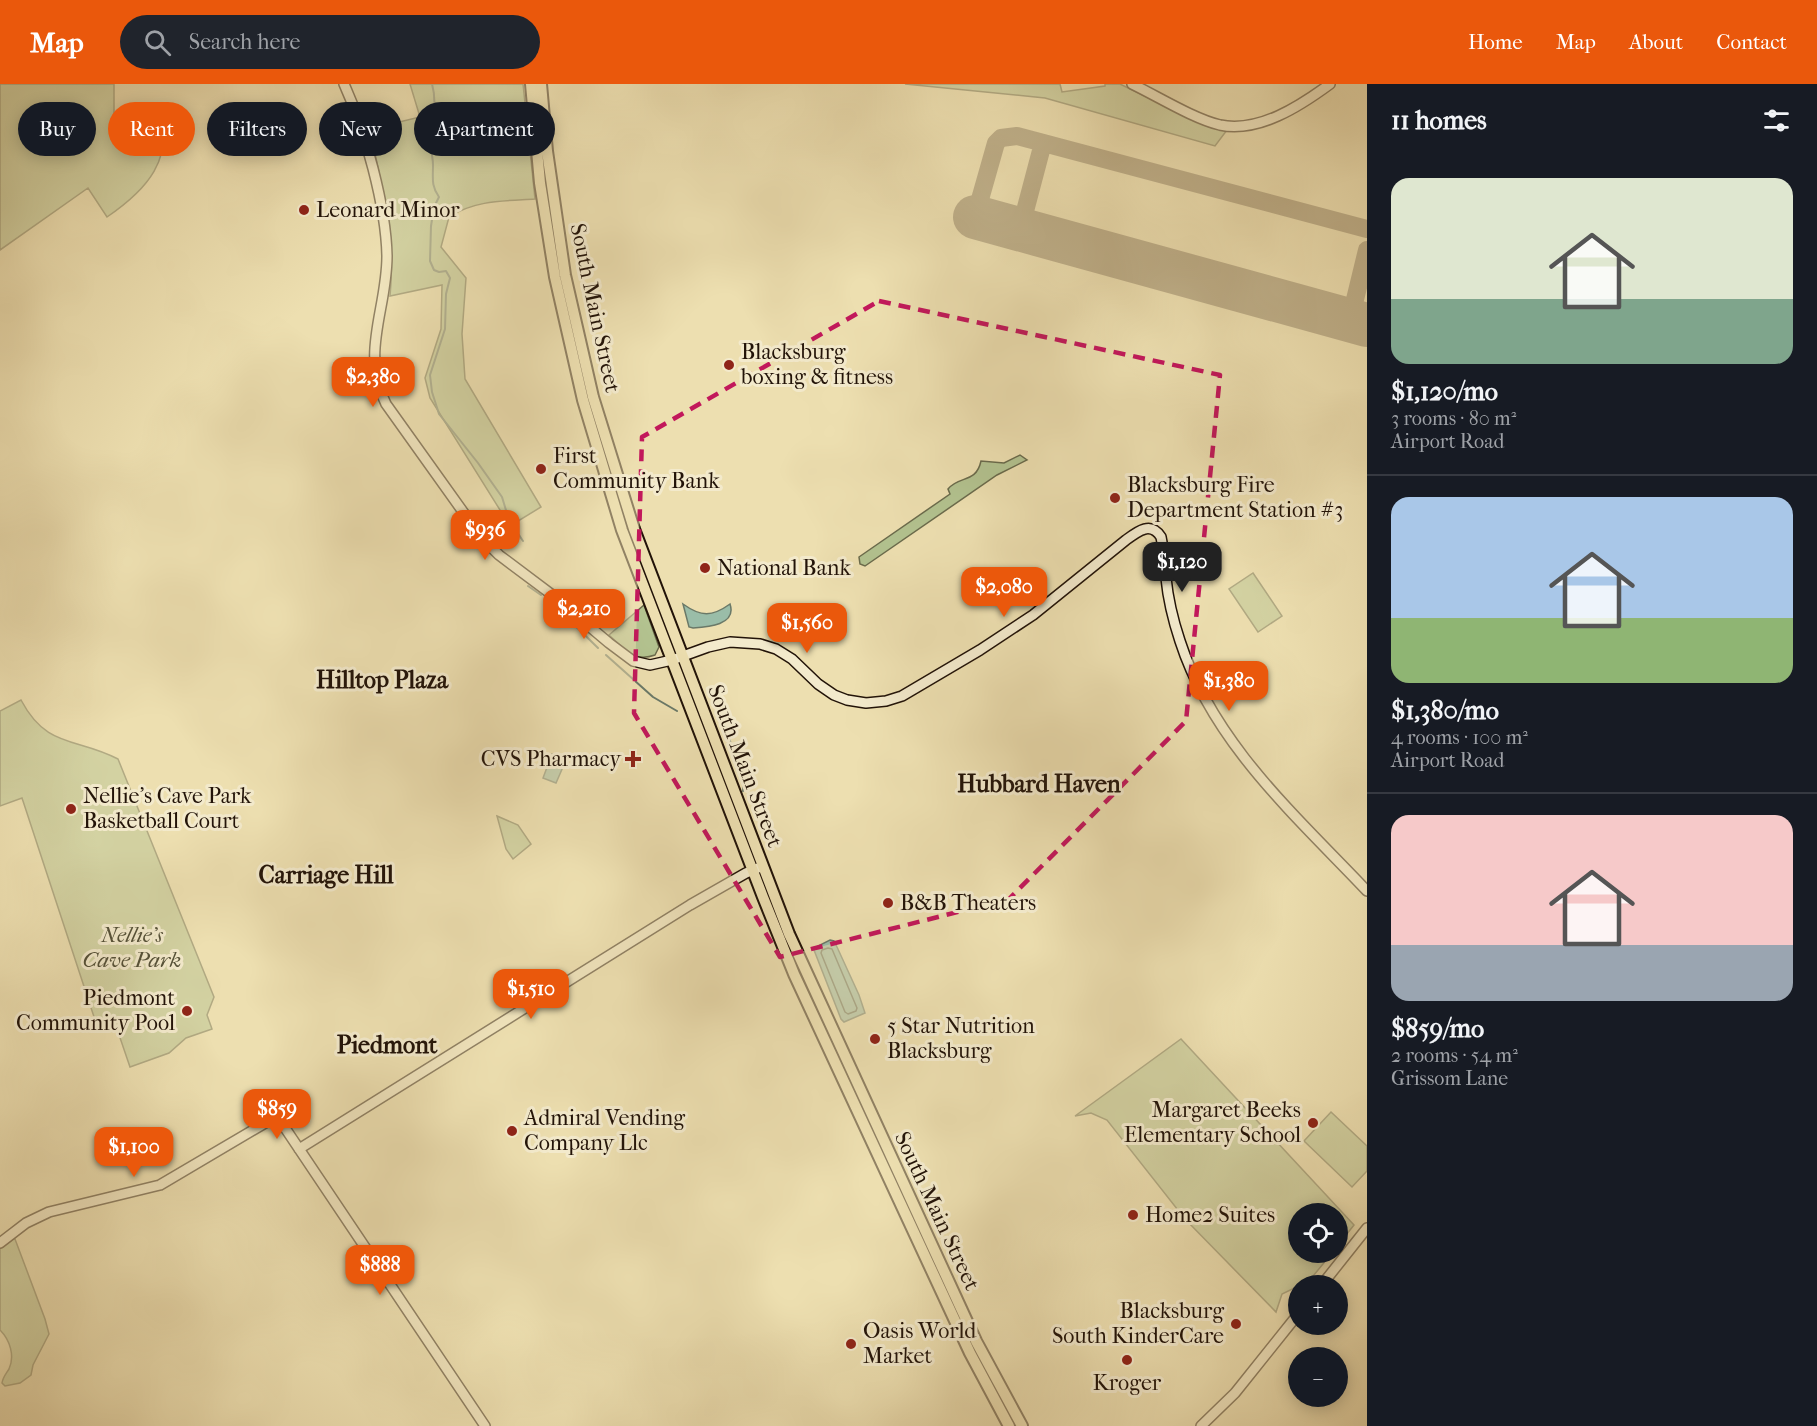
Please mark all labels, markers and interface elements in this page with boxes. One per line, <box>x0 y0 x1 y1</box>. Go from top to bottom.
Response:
search box <box>120 15 540 69</box>
text: Map <box>30 26 84 59</box>
icon: search <box>141 26 174 59</box>
text: Search here <box>189 29 300 55</box>
text: Home <box>1468 30 1523 54</box>
text: Map <box>1556 30 1596 54</box>
text: About <box>1629 30 1683 54</box>
text: Contact <box>1716 30 1787 54</box>
chip: Buy <box>18 102 96 156</box>
chip: Rent <box>108 102 195 156</box>
chip: Filters <box>207 102 307 156</box>
chip: New <box>319 102 402 156</box>
chip: Apartment <box>414 102 555 156</box>
icon: filters <box>1760 104 1793 137</box>
text: 11 homes <box>1391 105 1487 136</box>
place label: Leonard Minor <box>316 197 460 223</box>
marker: Leonard Minor <box>297 203 311 217</box>
icon: home <box>1538 217 1646 325</box>
street label: South Main Street <box>564 221 626 395</box>
place label: Blacksburg boxing & fitness <box>740 339 893 390</box>
pin: $2,380 <box>324 357 422 408</box>
marker: Blacksburg boxing & fitness <box>722 358 736 372</box>
text: $2,380 <box>346 365 400 388</box>
text: $1,120/mo <box>1391 376 1498 407</box>
text: 3 rooms · 80 m² <box>1391 407 1516 430</box>
text: Airport Road <box>1391 430 1504 453</box>
place label: First Community Bank <box>553 443 720 494</box>
marker: First Community Bank <box>534 462 548 476</box>
place label: Blacksburg Fire Department Station #3 <box>1127 472 1343 523</box>
marker: Blacksburg Fire Department Station #3 <box>1108 491 1122 505</box>
pin: $936 <box>449 510 521 561</box>
text: $936 <box>465 518 505 541</box>
icon: home <box>1538 536 1646 644</box>
pin: $1,120 <box>1133 542 1231 593</box>
text: $1,120 <box>1157 550 1207 573</box>
place label: National Bank <box>717 555 852 581</box>
marker: National Bank <box>698 561 712 575</box>
pin: $2,080 <box>955 567 1053 618</box>
text: $2,080 <box>975 575 1033 598</box>
pin: $2,210 <box>535 589 633 640</box>
text: $2,210 <box>557 597 611 620</box>
pin: $1,560 <box>758 603 856 654</box>
text: $1,560 <box>781 611 833 634</box>
pin: $1,380 <box>1180 661 1278 712</box>
district label: Hilltop Plaza <box>316 666 449 694</box>
text: $1,380 <box>1203 669 1255 692</box>
street label: South Main Street <box>702 681 788 851</box>
text: $1,380/mo <box>1391 695 1499 726</box>
text: 4 rooms · 100 m² <box>1391 726 1528 749</box>
place label: CVS Pharmacy <box>481 746 622 772</box>
text: Airport Road <box>1391 749 1504 772</box>
marker: CVS Pharmacy <box>626 752 640 766</box>
district label: Hubbard Haven <box>957 770 1122 798</box>
place label: Nellie's Cave Park Basketball Court <box>83 783 252 834</box>
marker: Nellie's Cave Park Basketball Court <box>64 802 78 816</box>
icon: home <box>1538 854 1646 962</box>
district label: Carriage Hill <box>258 861 394 889</box>
place label: B&B Theaters <box>900 890 1036 916</box>
marker: B&B Theaters <box>881 896 895 910</box>
park label: Nellie's Cave Park <box>83 922 181 973</box>
pin: $1,510 <box>482 969 580 1020</box>
text: $1,510 <box>507 977 555 1000</box>
place label: Piedmont Community Pool <box>16 985 175 1036</box>
marker: Piedmont Community Pool <box>180 1004 194 1018</box>
place label: 5 Star Nutrition Blacksburg <box>887 1013 1035 1064</box>
text: $859/mo <box>1391 1013 1484 1044</box>
district label: Piedmont <box>337 1031 438 1059</box>
marker: 5 Star Nutrition Blacksburg <box>868 1032 882 1046</box>
text: 2 rooms · 54 m² <box>1391 1044 1518 1067</box>
text: Grissom Lane <box>1391 1067 1508 1090</box>
pin: $859 <box>241 1089 313 1140</box>
text: $859 <box>257 1097 297 1120</box>
place label: Margaret Beeks Elementary School <box>1124 1097 1301 1148</box>
place label: Admiral Vending Company Llc <box>523 1105 685 1156</box>
marker: Margaret Beeks Elementary School <box>1306 1116 1320 1130</box>
marker: Admiral Vending Company Llc <box>505 1124 519 1138</box>
pin: $1,100 <box>85 1127 183 1178</box>
street label: South Main Street <box>889 1128 985 1295</box>
text: $1,100 <box>108 1135 160 1158</box>
place label: Home2 Suites <box>1145 1202 1275 1228</box>
map controls <box>1288 1203 1348 1407</box>
button: locate <box>1288 1203 1348 1263</box>
marker: Home2 Suites <box>1126 1208 1140 1222</box>
pin: $888 <box>344 1245 416 1296</box>
text: $888 <box>359 1253 401 1276</box>
button: + <box>1288 1275 1348 1335</box>
place label: Blacksburg South KinderCare <box>1052 1298 1224 1349</box>
marker: Blacksburg South KinderCare <box>1229 1317 1243 1331</box>
place label: Oasis World Market <box>863 1318 977 1369</box>
marker: Oasis World Market <box>844 1337 858 1351</box>
button: − <box>1288 1347 1348 1407</box>
marker: Kroger <box>1120 1353 1134 1367</box>
place label: Kroger <box>1093 1370 1162 1396</box>

